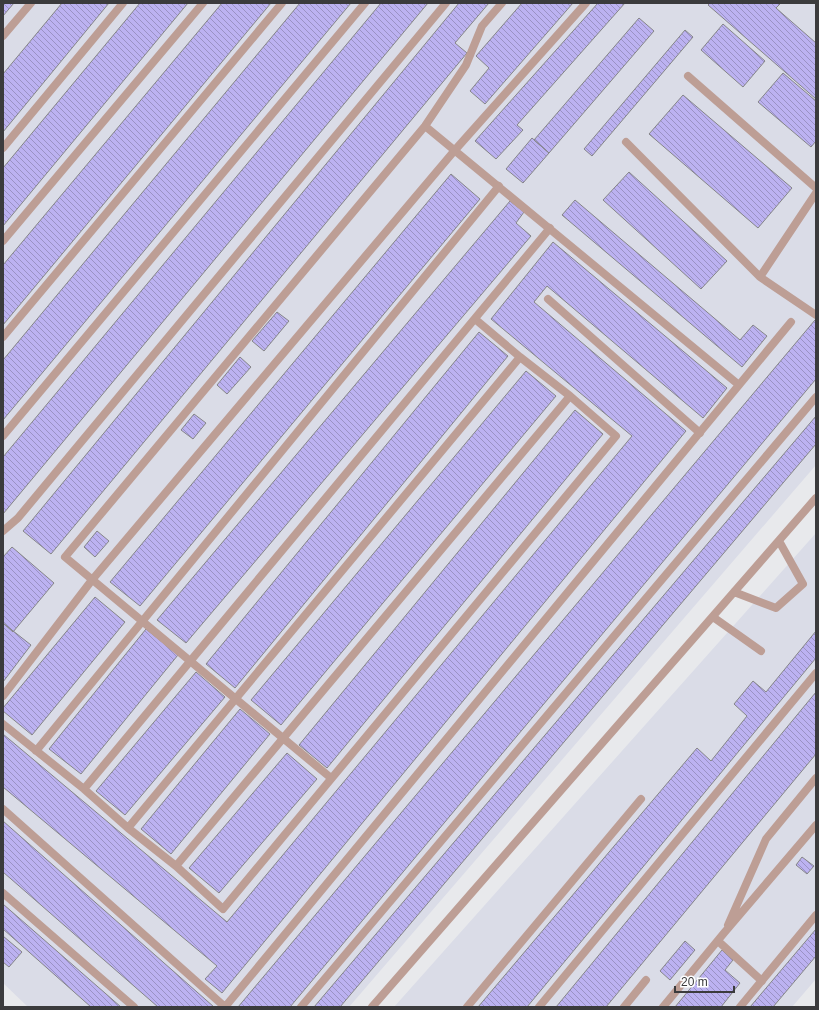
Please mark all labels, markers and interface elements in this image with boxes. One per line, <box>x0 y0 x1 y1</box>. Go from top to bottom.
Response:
scale bar <box>675 968 734 994</box>
text: 20 m <box>681 975 708 989</box>

